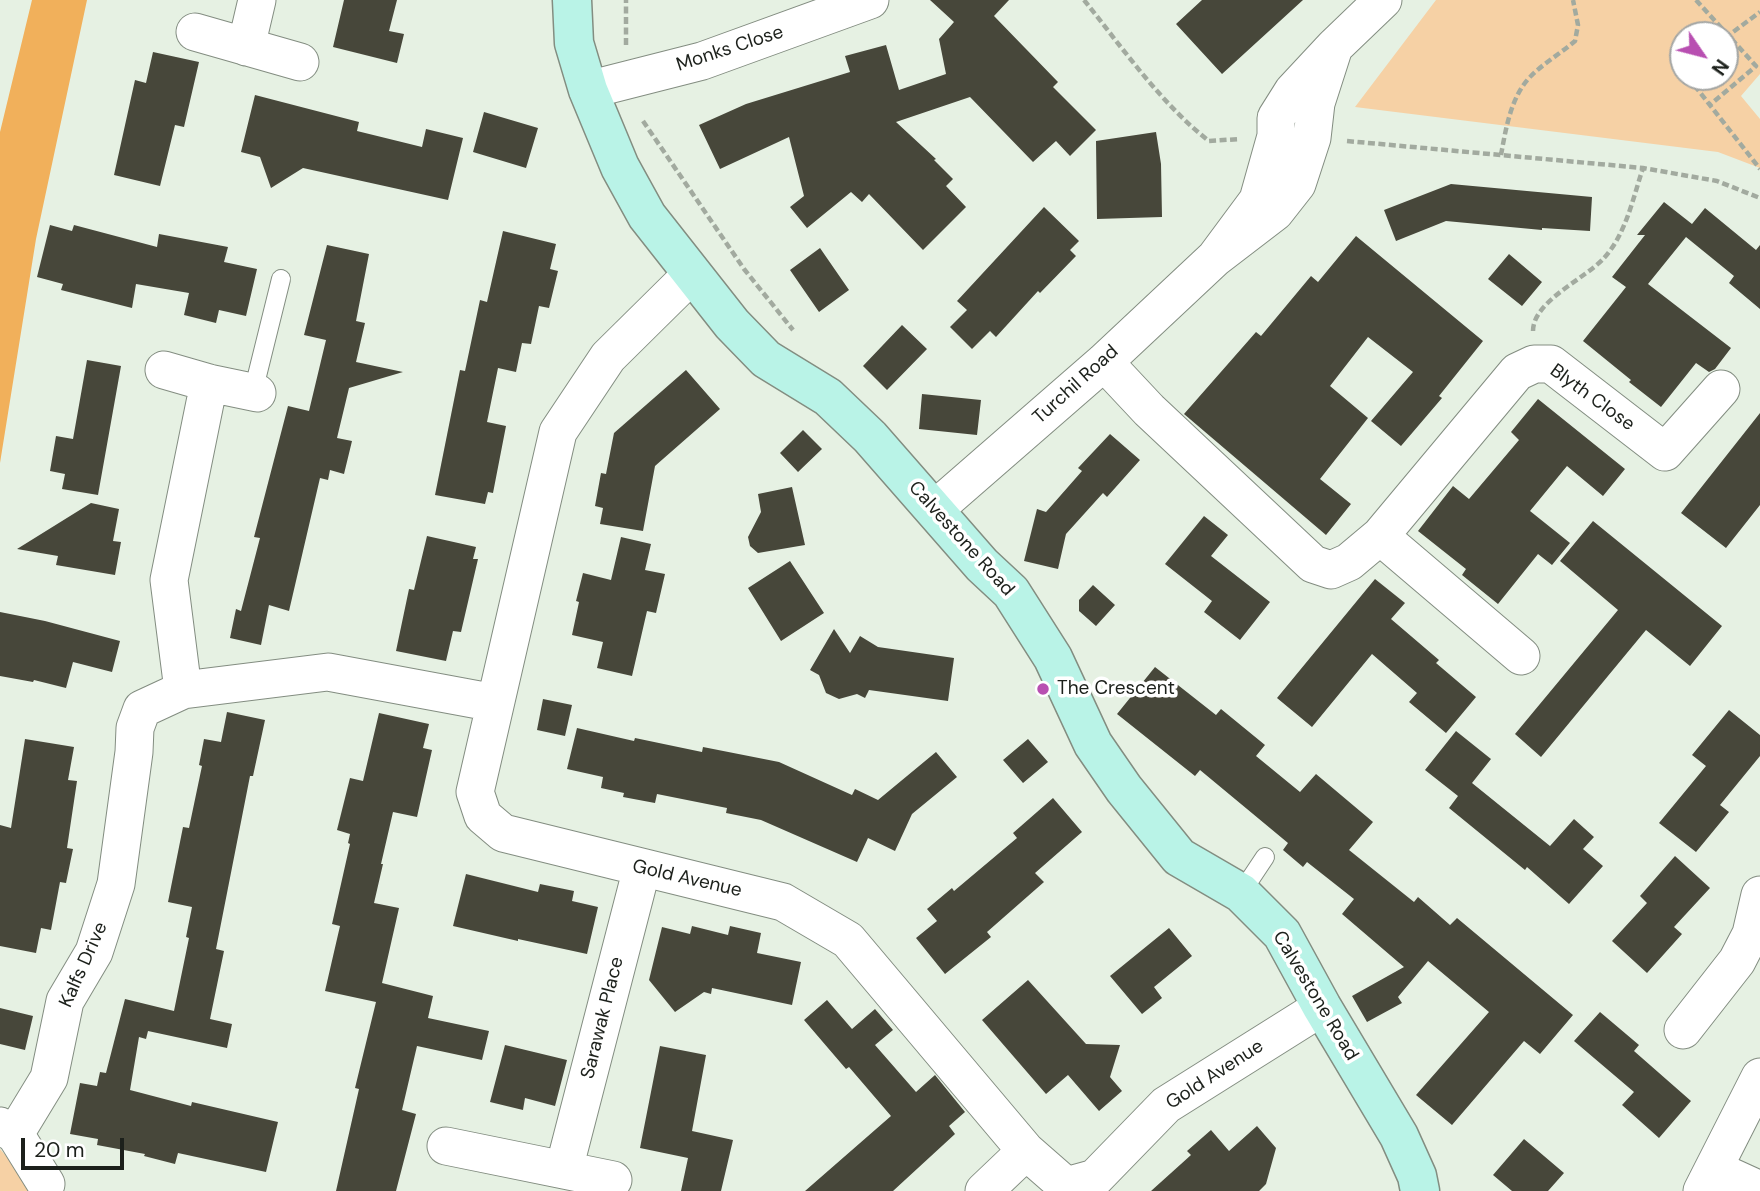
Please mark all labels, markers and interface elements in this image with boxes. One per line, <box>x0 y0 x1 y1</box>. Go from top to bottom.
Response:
street label: Monks Close <box>674 21 786 77</box>
north arrow <box>1669 21 1739 91</box>
text: N <box>1706 54 1734 80</box>
street label: Turchil Road <box>1029 341 1123 429</box>
street label: Blyth Close <box>1545 360 1639 436</box>
street label: Calvestone Road <box>903 477 1019 601</box>
place label: The Crescent <box>1057 678 1175 700</box>
marker: The Crescent <box>1035 681 1051 697</box>
street label: Gold Avenue <box>630 855 744 903</box>
street label: Kalfs Drive <box>55 919 113 1011</box>
street label: Calvestone Road <box>1267 927 1363 1065</box>
street label: Sarawak Place <box>577 955 629 1081</box>
street label: Gold Avenue <box>1162 1035 1268 1115</box>
scale bar <box>24 1124 128 1168</box>
text: 20 m <box>34 1136 85 1164</box>

